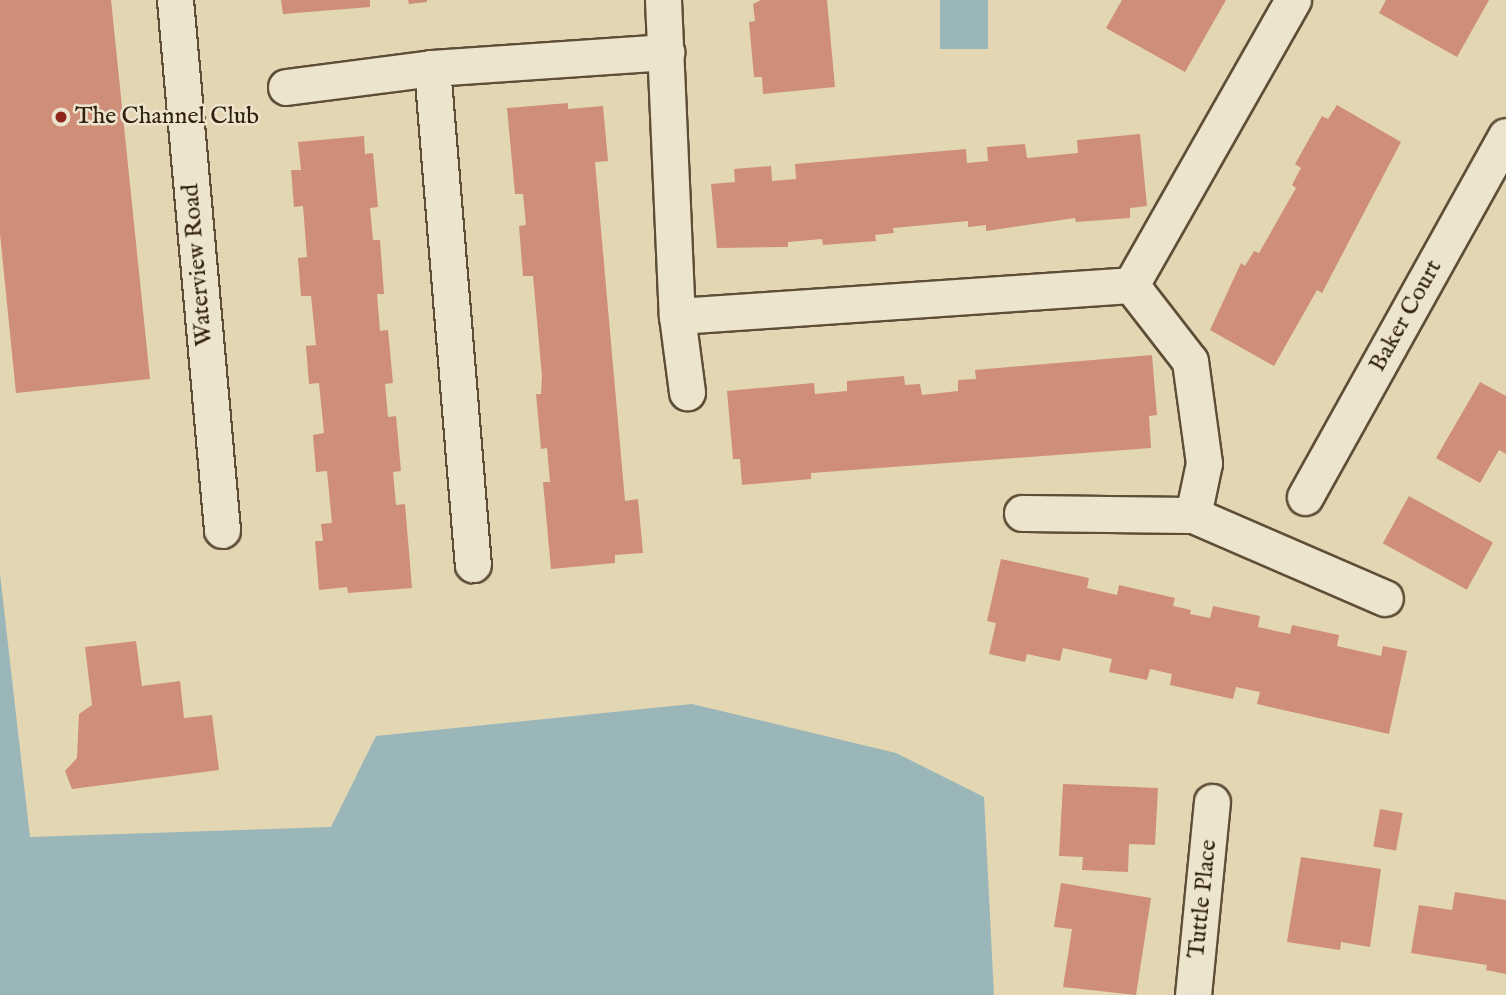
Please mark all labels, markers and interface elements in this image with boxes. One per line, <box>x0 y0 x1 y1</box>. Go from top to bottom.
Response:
place label: The Channel Club <box>75 103 259 131</box>
marker: The Channel Club <box>53 109 69 125</box>
street label: Waterview Road <box>177 183 219 347</box>
street label: Baker Court <box>1363 255 1449 377</box>
street label: Tuttle Place <box>1182 838 1224 960</box>

